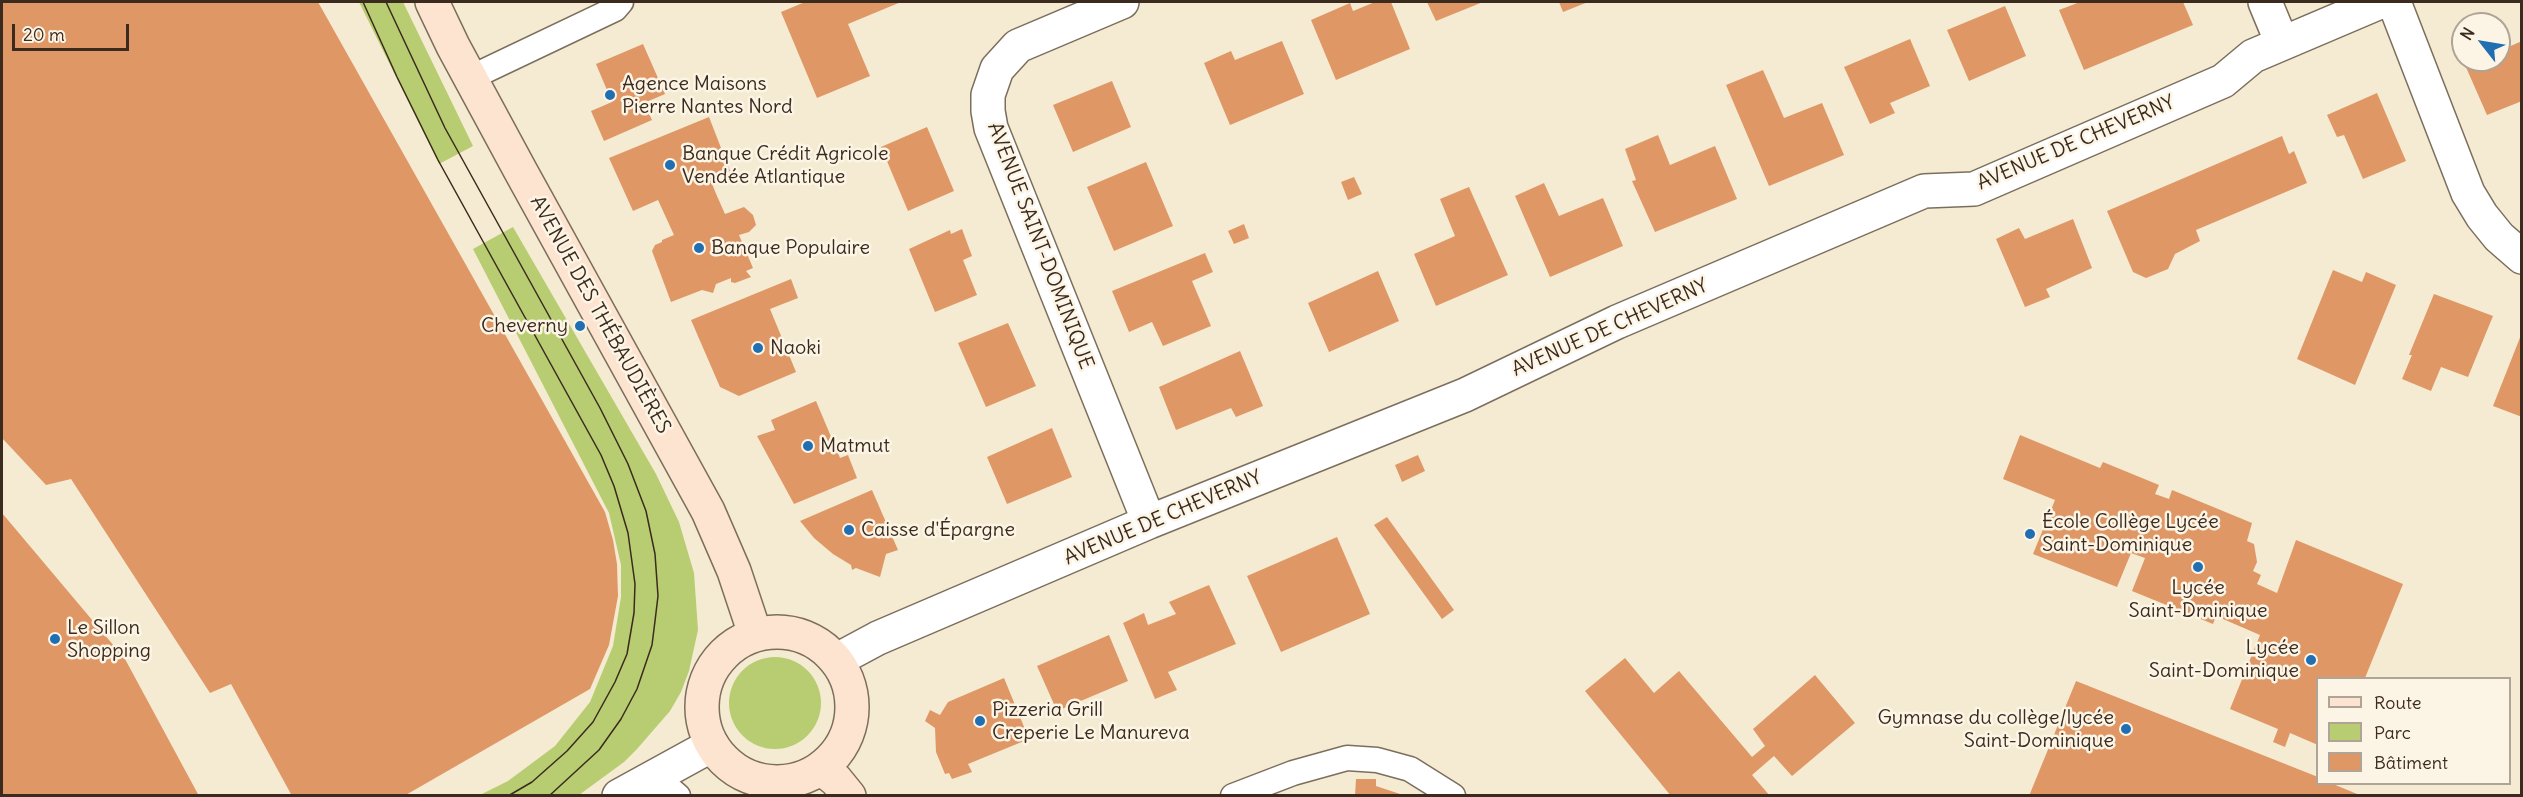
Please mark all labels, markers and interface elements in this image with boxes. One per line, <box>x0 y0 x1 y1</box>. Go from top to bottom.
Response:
scale bar <box>15 12 132 50</box>
north arrow <box>2451 12 2511 72</box>
text: 20 m <box>23 23 65 46</box>
text: N <box>2456 24 2479 44</box>
place label: Agence Maisons Pierre Nantes Nord <box>622 72 793 119</box>
marker: Agence Maisons Pierre Nantes Nord <box>603 88 617 102</box>
street label: AVENUE DE CHEVERNY <box>1974 91 2178 195</box>
street label: AVENUE SAINT-DOMINIQUE <box>982 119 1098 373</box>
place label: Banque Crédit Agricole Vendée Atlantique <box>682 142 889 189</box>
marker: Banque Crédit Agricole Vendée Atlantique <box>663 158 677 172</box>
street label: AVENUE DES THÉBAUDIÈRES <box>525 192 675 438</box>
place label: Banque Populaire <box>711 236 870 260</box>
marker: Banque Populaire <box>692 241 706 255</box>
street label: AVENUE DE CHEVERNY <box>1508 274 1712 382</box>
place label: Cheverny <box>481 314 568 338</box>
marker: Cheverny <box>573 319 587 333</box>
place label: Naoki <box>770 336 821 360</box>
marker: Naoki <box>751 341 765 355</box>
place label: Matmut <box>820 434 890 458</box>
marker: Matmut <box>801 439 815 453</box>
street label: AVENUE DE CHEVERNY <box>1061 466 1265 570</box>
place label: École Collège Lycée Saint-Dominique <box>2042 510 2219 557</box>
place label: Caisse d'Épargne <box>861 518 1015 542</box>
marker: Caisse d'Épargne <box>842 523 856 537</box>
marker: École Collège Lycée Saint-Dominique <box>2023 527 2037 541</box>
marker: Lycée Saint-Dminique <box>2191 560 2205 574</box>
place label: Lycée Saint-Dminique <box>2129 576 2267 623</box>
place label: Le Sillon Shopping <box>67 616 151 663</box>
marker: Le Sillon Shopping <box>48 632 62 646</box>
place label: Lycée Saint-Dominique <box>2149 636 2299 683</box>
marker: Lycée Saint-Dominique <box>2304 653 2318 667</box>
legend <box>2316 677 2511 785</box>
text: Route <box>2374 691 2422 714</box>
place label: Pizzeria Grill Creperie Le Manureva <box>992 698 1190 745</box>
place label: Gymnase du collège/lycée Saint-Dominique <box>1877 706 2114 753</box>
marker: Pizzeria Grill Creperie Le Manureva <box>973 714 987 728</box>
text: Parc <box>2374 721 2411 744</box>
marker: Gymnase du collège/lycée Saint-Dominique <box>2119 722 2133 736</box>
text: Bâtiment <box>2374 751 2448 774</box>

